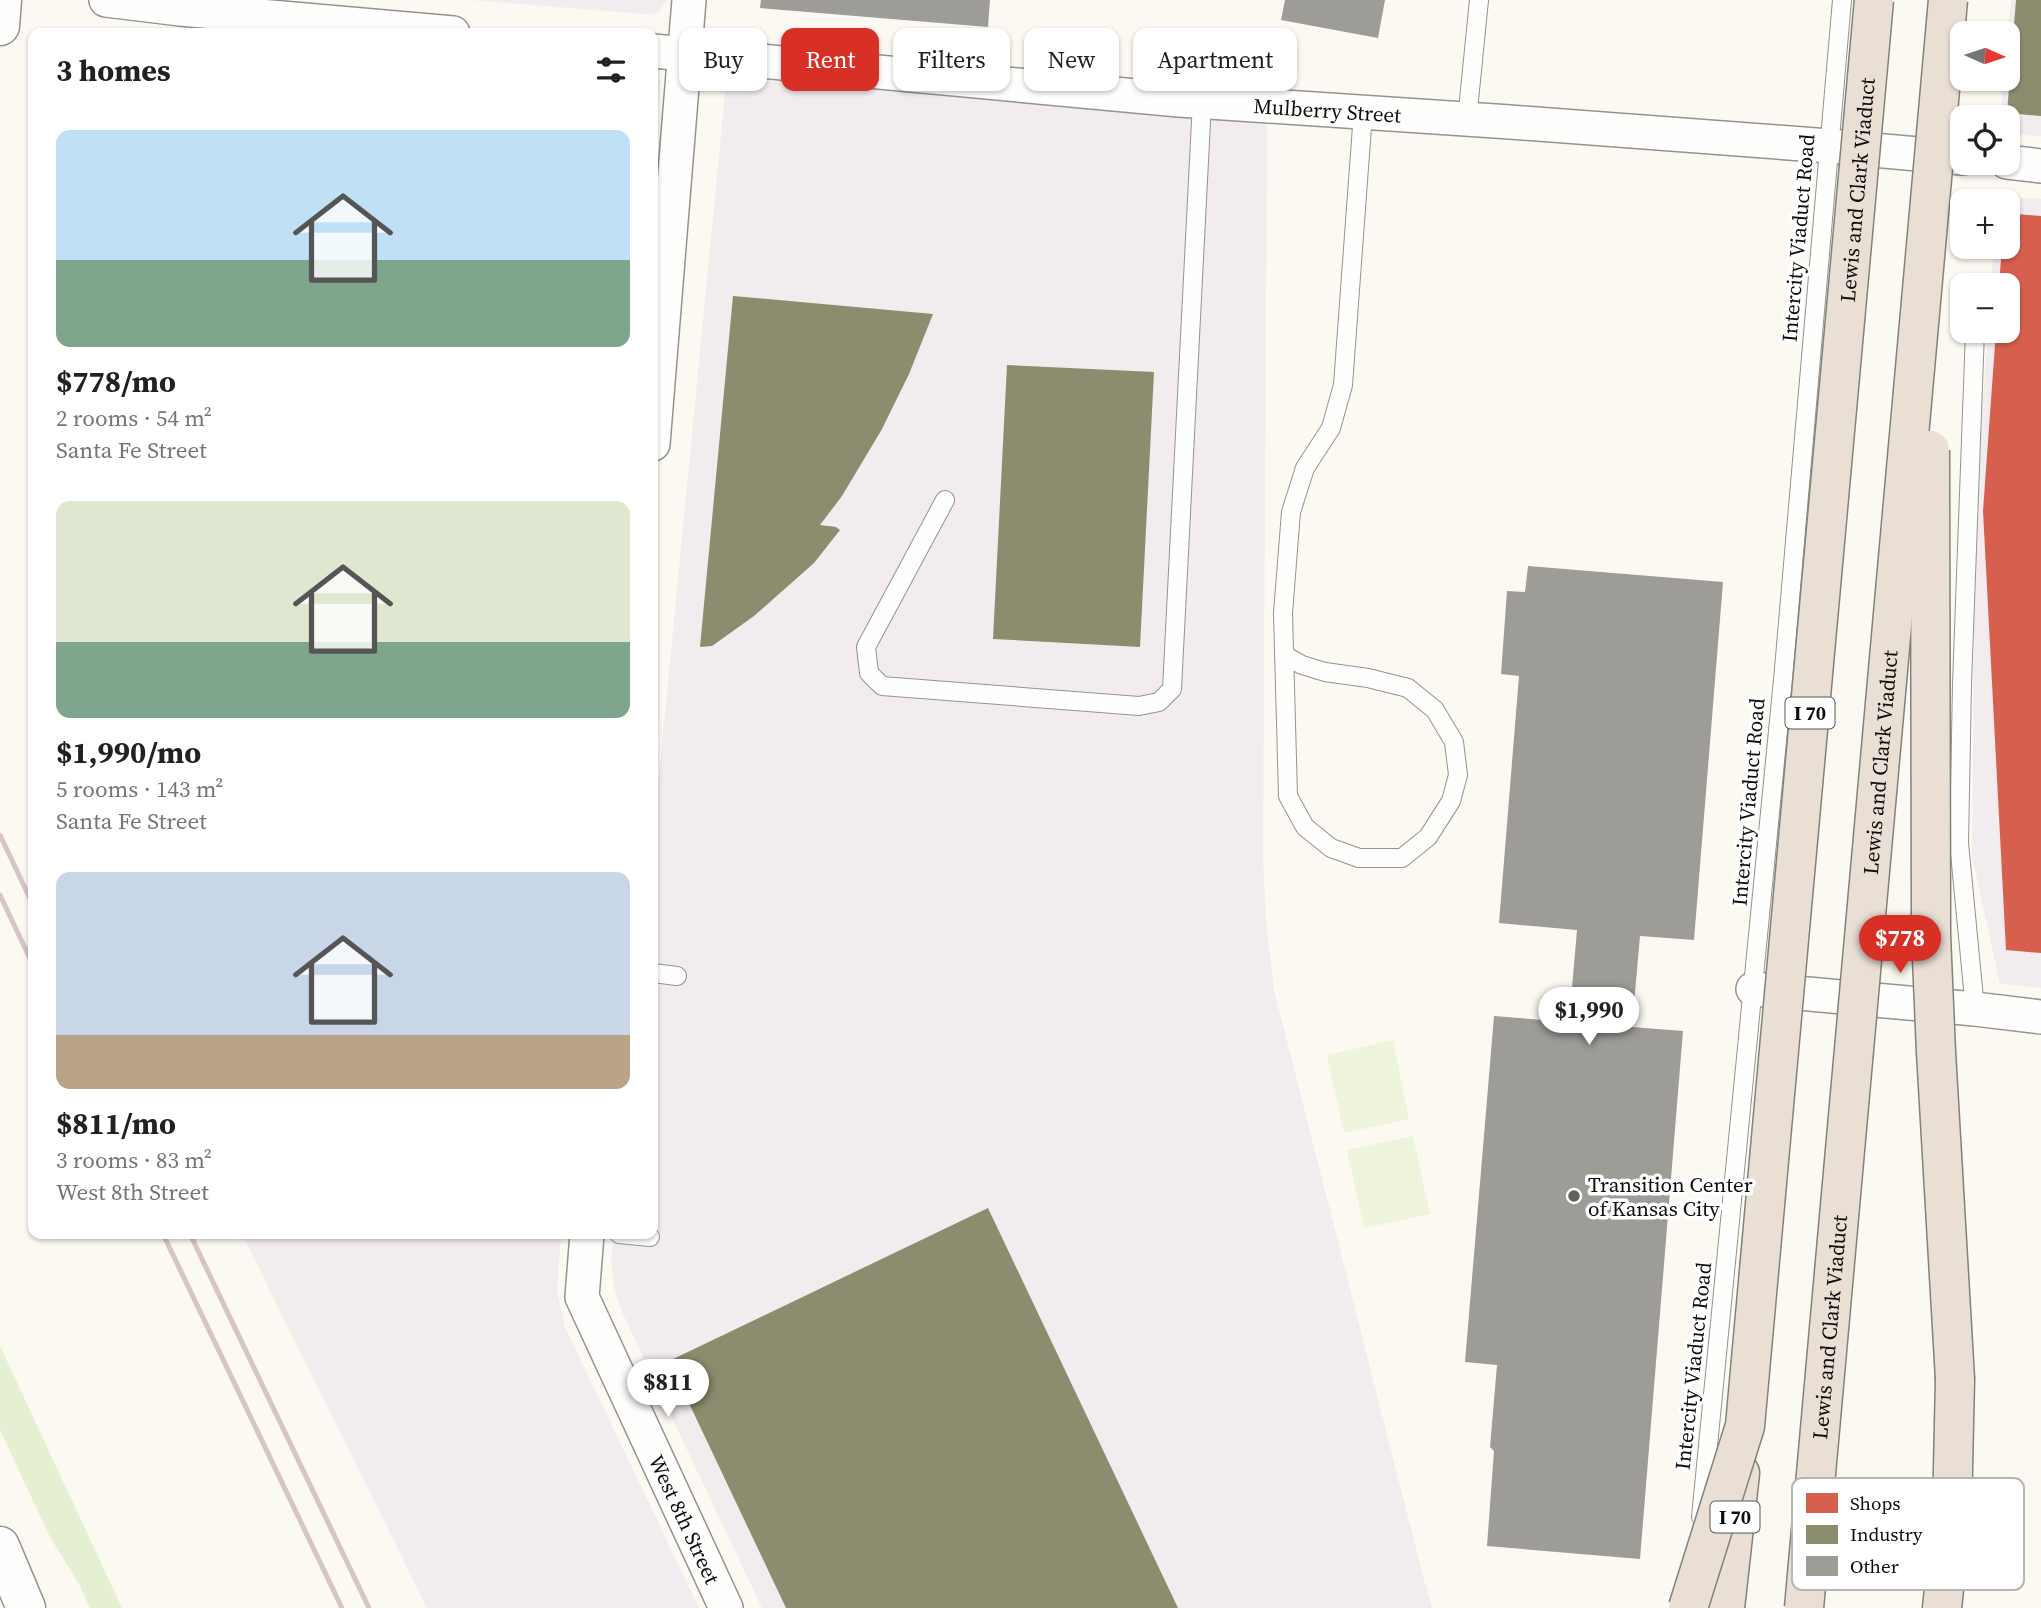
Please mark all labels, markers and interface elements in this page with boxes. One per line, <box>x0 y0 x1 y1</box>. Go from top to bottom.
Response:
north arrow <box>1950 21 2020 91</box>
map controls <box>1950 21 2020 343</box>
chip: Buy <box>679 28 767 91</box>
chip: Rent <box>781 28 879 91</box>
chip: Filters <box>893 28 1010 91</box>
chip: New <box>1024 28 1119 91</box>
chip: Apartment <box>1133 28 1297 91</box>
text: 3 homes <box>56 50 171 91</box>
icon: filters <box>592 51 630 89</box>
street label: Lewis and Clark Viaduct <box>1832 76 1881 303</box>
street label: Mulberry Street <box>1253 90 1402 129</box>
button: locate <box>1950 105 2020 175</box>
street label: Intercity Viaduct Road <box>1774 133 1822 343</box>
icon: home <box>280 175 406 301</box>
button: + <box>1950 189 2020 259</box>
button: − <box>1950 273 2020 343</box>
text: $778/mo <box>56 361 176 402</box>
text: 2 rooms · 54 m² <box>56 402 212 434</box>
text: Santa Fe Street <box>56 434 207 466</box>
icon: home <box>280 546 406 672</box>
street label: Lewis and Clark Viaduct <box>1855 649 1904 876</box>
street label: Intercity Viaduct Road <box>1724 697 1772 907</box>
road number: I 70 <box>1786 698 1834 728</box>
text: $1,990/mo <box>56 732 201 773</box>
text: 5 rooms · 143 m² <box>56 773 223 805</box>
text: Santa Fe Street <box>56 805 207 837</box>
pin: $778 <box>1859 916 1941 975</box>
icon: home <box>280 917 406 1043</box>
text: $778 <box>1875 922 1925 954</box>
pin: $1,990 <box>1532 988 1646 1047</box>
text: $1,990 <box>1554 994 1624 1026</box>
text: $811/mo <box>56 1103 176 1144</box>
text: 3 rooms · 83 m² <box>56 1144 212 1176</box>
place label: Transition Center of Kansas City <box>1588 1170 1753 1223</box>
text: West 8th Street <box>56 1176 209 1208</box>
marker: Transition Center of Kansas City <box>1566 1188 1582 1204</box>
street label: Lewis and Clark Viaduct <box>1805 1214 1854 1441</box>
street label: Intercity Viaduct Road <box>1668 1261 1718 1471</box>
pin: $811 <box>627 1360 709 1419</box>
text: $811 <box>643 1366 693 1398</box>
street label: West 8th Street <box>642 1450 727 1589</box>
legend <box>1792 1478 2024 1590</box>
text: Shops <box>1850 1490 1901 1516</box>
road number: I 70 <box>1710 1502 1760 1532</box>
text: Industry <box>1850 1521 1923 1547</box>
text: Other <box>1850 1553 1899 1579</box>

